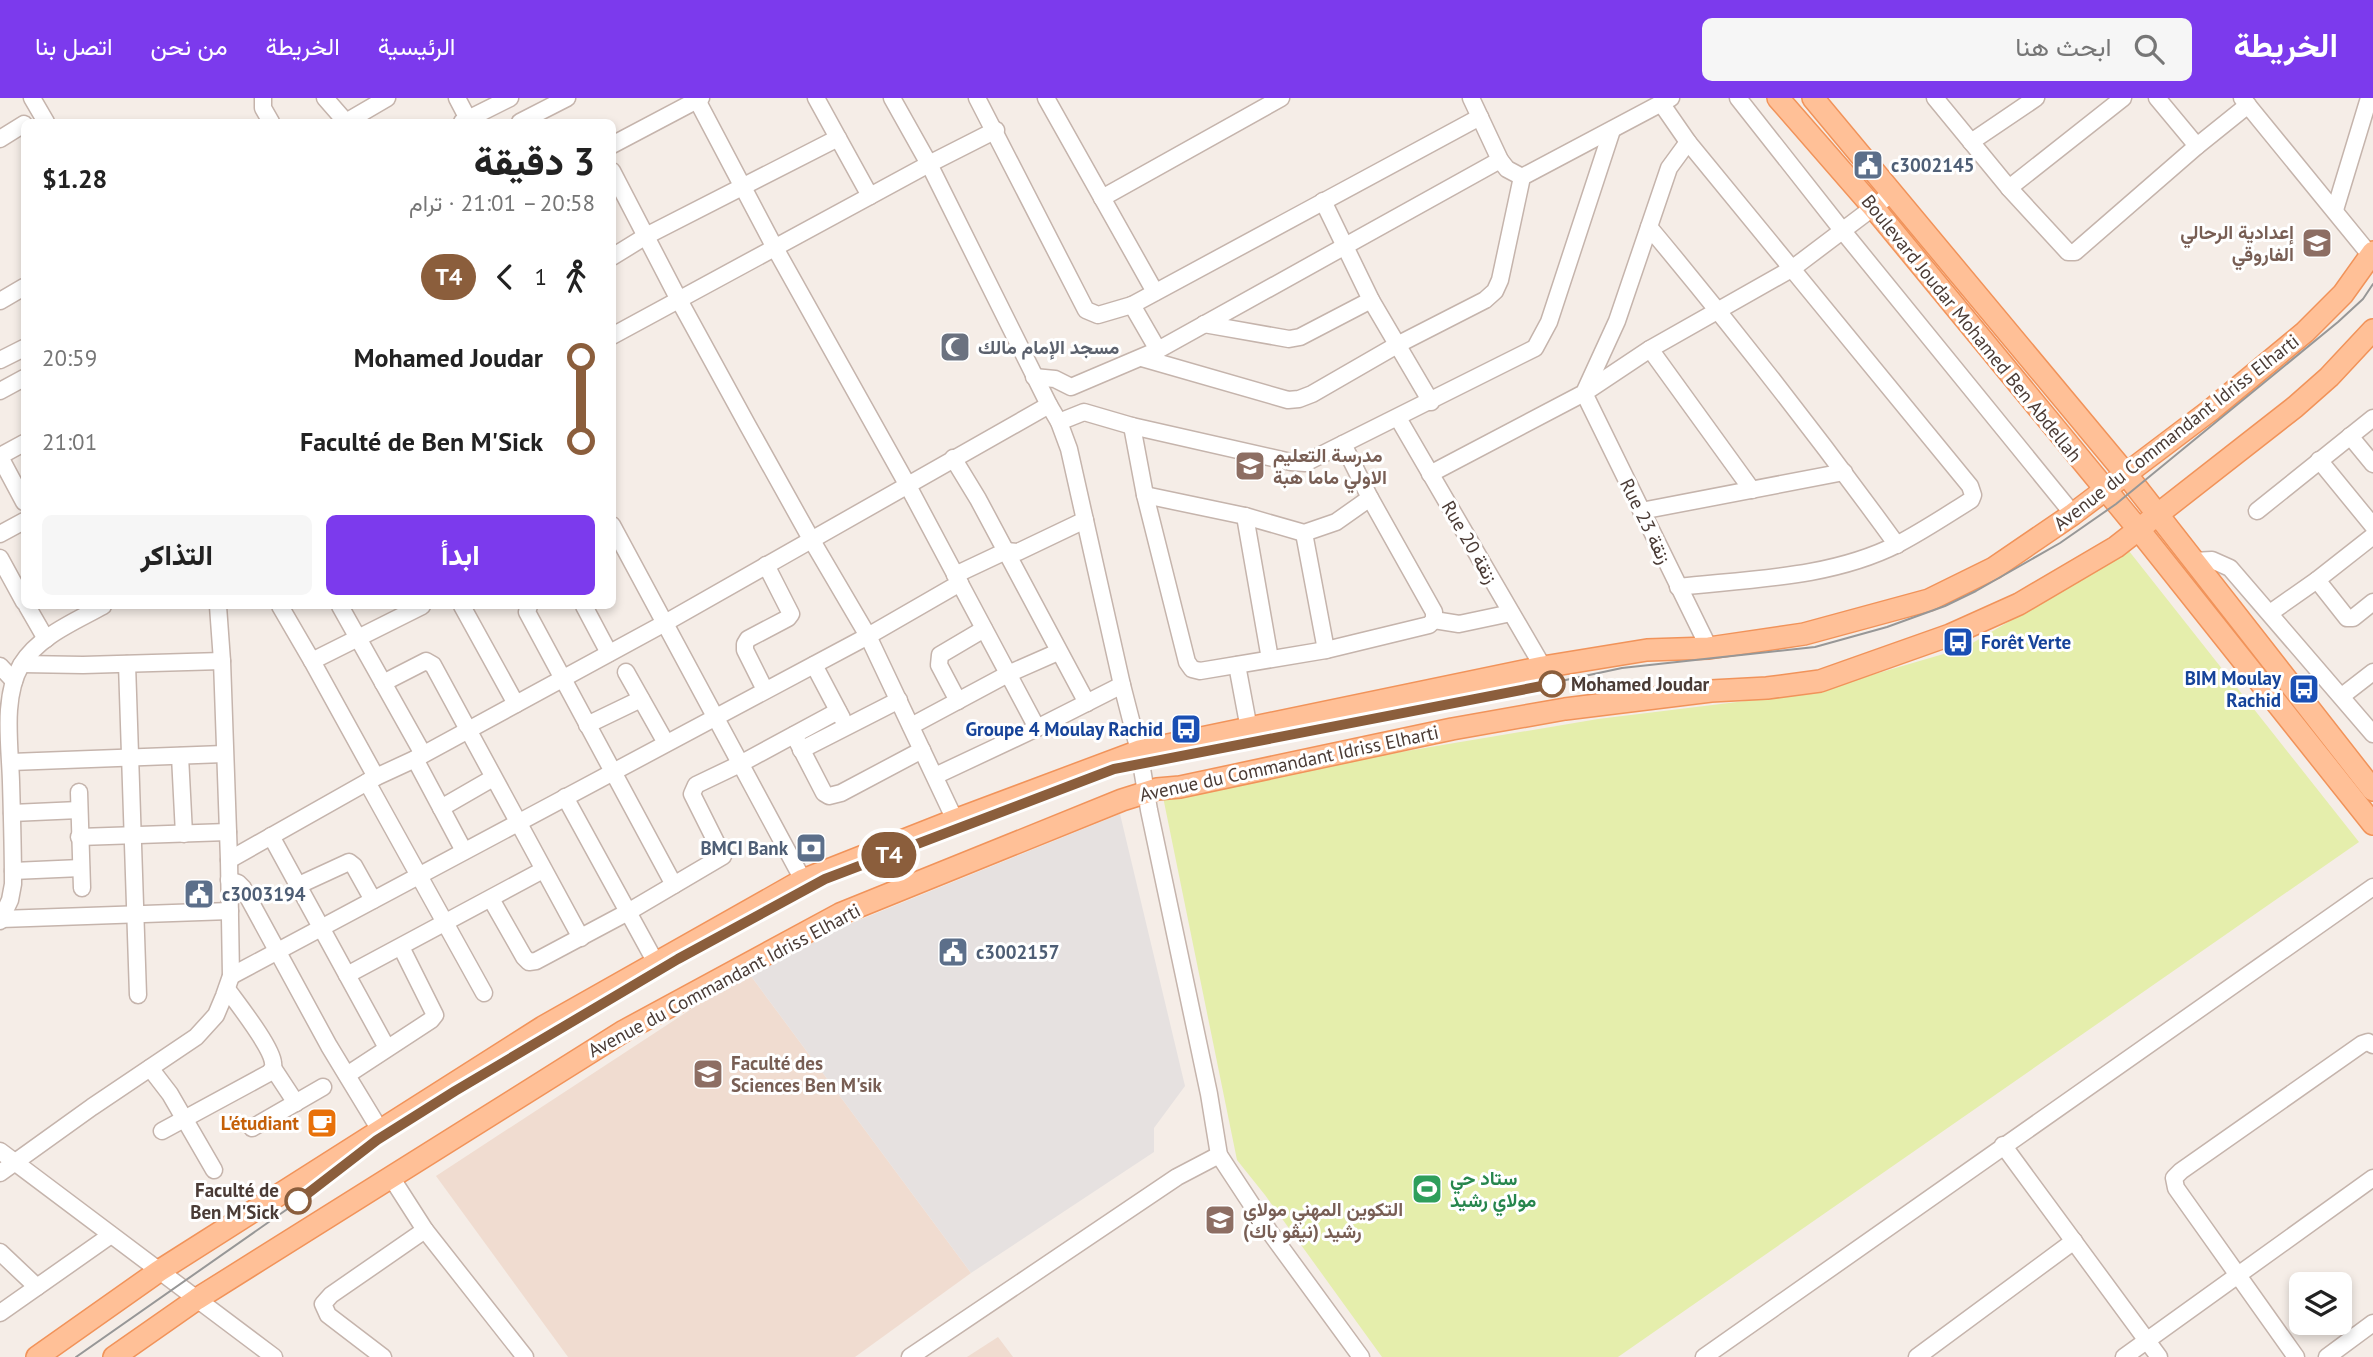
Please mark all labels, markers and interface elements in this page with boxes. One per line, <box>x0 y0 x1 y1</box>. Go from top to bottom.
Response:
search box <box>1702 18 2192 81</box>
text: الخريطة <box>2234 23 2338 66</box>
text: ابحث هنا <box>2015 30 2112 63</box>
icon: search <box>2130 30 2168 68</box>
text: اتصل بنا <box>35 31 113 62</box>
text: من نحن <box>151 31 228 62</box>
text: الخريطة <box>266 31 340 62</box>
text: الرئيسية <box>378 31 455 62</box>
text: 3 دقيقة <box>474 136 595 185</box>
public building icon: c3002145 <box>1851 148 1885 182</box>
place label: c3002145 <box>1891 153 1975 177</box>
text: $1.28 <box>42 162 107 195</box>
text: 20:58 – 21:01 · ترام <box>409 188 595 217</box>
street label: Boulevard Joudar Mohamed Ben Abdellah <box>1857 190 2087 466</box>
place label: إعدادية الرحالي الفاروقي <box>2180 220 2294 271</box>
school or university icon: إعدادية الرحالي الفاروقي <box>2300 226 2334 260</box>
icon: back <box>486 258 524 296</box>
icon: walk <box>557 258 595 296</box>
text: T4 <box>435 261 462 292</box>
text: 1 <box>534 262 547 291</box>
street label: Avenue du Commandant Idriss Elharti <box>2048 329 2304 535</box>
mosque icon: مسجد الإمام مالك <box>938 330 972 364</box>
place label: مسجد الإمام مالك <box>978 335 1119 360</box>
text: Mohamed Joudar <box>354 341 543 374</box>
text: 20:59 <box>42 343 97 372</box>
text: Faculté de Ben M'Sick <box>300 425 543 458</box>
text: 21:01 <box>42 427 97 456</box>
place label: مدرسة التعليم الاولي ماما هبة <box>1273 443 1387 494</box>
school or university icon: مدرسة التعليم الاولي ماما هبة <box>1233 449 1267 483</box>
street label: Rue 23 زنقة <box>1615 474 1677 568</box>
street label: Rue 20 زنقة <box>1437 496 1503 588</box>
button: التذاكر <box>42 515 312 595</box>
button: ابدأ <box>326 515 595 595</box>
bus stop icon: Forêt Verte <box>1941 625 1975 659</box>
place label: Forêt Verte <box>1981 630 2071 654</box>
place label: BIM Moulay Rachid <box>2185 666 2282 712</box>
marker: Mohamed Joudar <box>1539 671 1565 697</box>
place label: Mohamed Joudar <box>1571 672 1710 696</box>
bus stop icon: BIM Moulay Rachid <box>2287 672 2321 706</box>
bus stop icon: Groupe 4 Moulay Rachid <box>1169 712 1203 746</box>
place label: Groupe 4 Moulay Rachid <box>965 717 1163 741</box>
street label: Avenue du Commandant Idriss Elharti <box>1137 720 1441 806</box>
bank icon: BMCI Bank <box>794 831 828 865</box>
line badge: T4 <box>858 832 920 878</box>
place label: BMCI Bank <box>700 836 789 860</box>
text: T4 <box>875 839 903 870</box>
public building icon: c3003194 <box>182 877 216 911</box>
place label: c3003194 <box>222 882 306 906</box>
street label: Avenue du Commandant Idriss Elharti <box>584 898 864 1062</box>
public building icon: c3002157 <box>936 935 970 969</box>
place label: c3002157 <box>976 940 1060 964</box>
place label: Faculté des Sciences Ben M'sik <box>731 1051 883 1097</box>
school or university icon: Faculté des Sciences Ben M'sik <box>691 1057 725 1091</box>
cafe icon: L'étudiant <box>305 1106 339 1140</box>
place label: L'étudiant <box>221 1111 299 1135</box>
place label: ستاد حي مولاي رشيد <box>1450 1166 1536 1217</box>
sports icon: ستاد حي مولاي رشيد <box>1410 1172 1444 1206</box>
place label: Faculté de Ben M'Sick <box>190 1178 280 1224</box>
marker: Faculté de Ben M'Sick <box>285 1188 311 1214</box>
place label: التكوين المهني مولاي رشيد (نيڤو باك) <box>1243 1197 1403 1244</box>
school or university icon: التكوين المهني مولاي رشيد (نيڤو باك) <box>1203 1203 1237 1237</box>
map controls <box>2289 1272 2352 1335</box>
button: layers <box>2289 1272 2352 1335</box>

